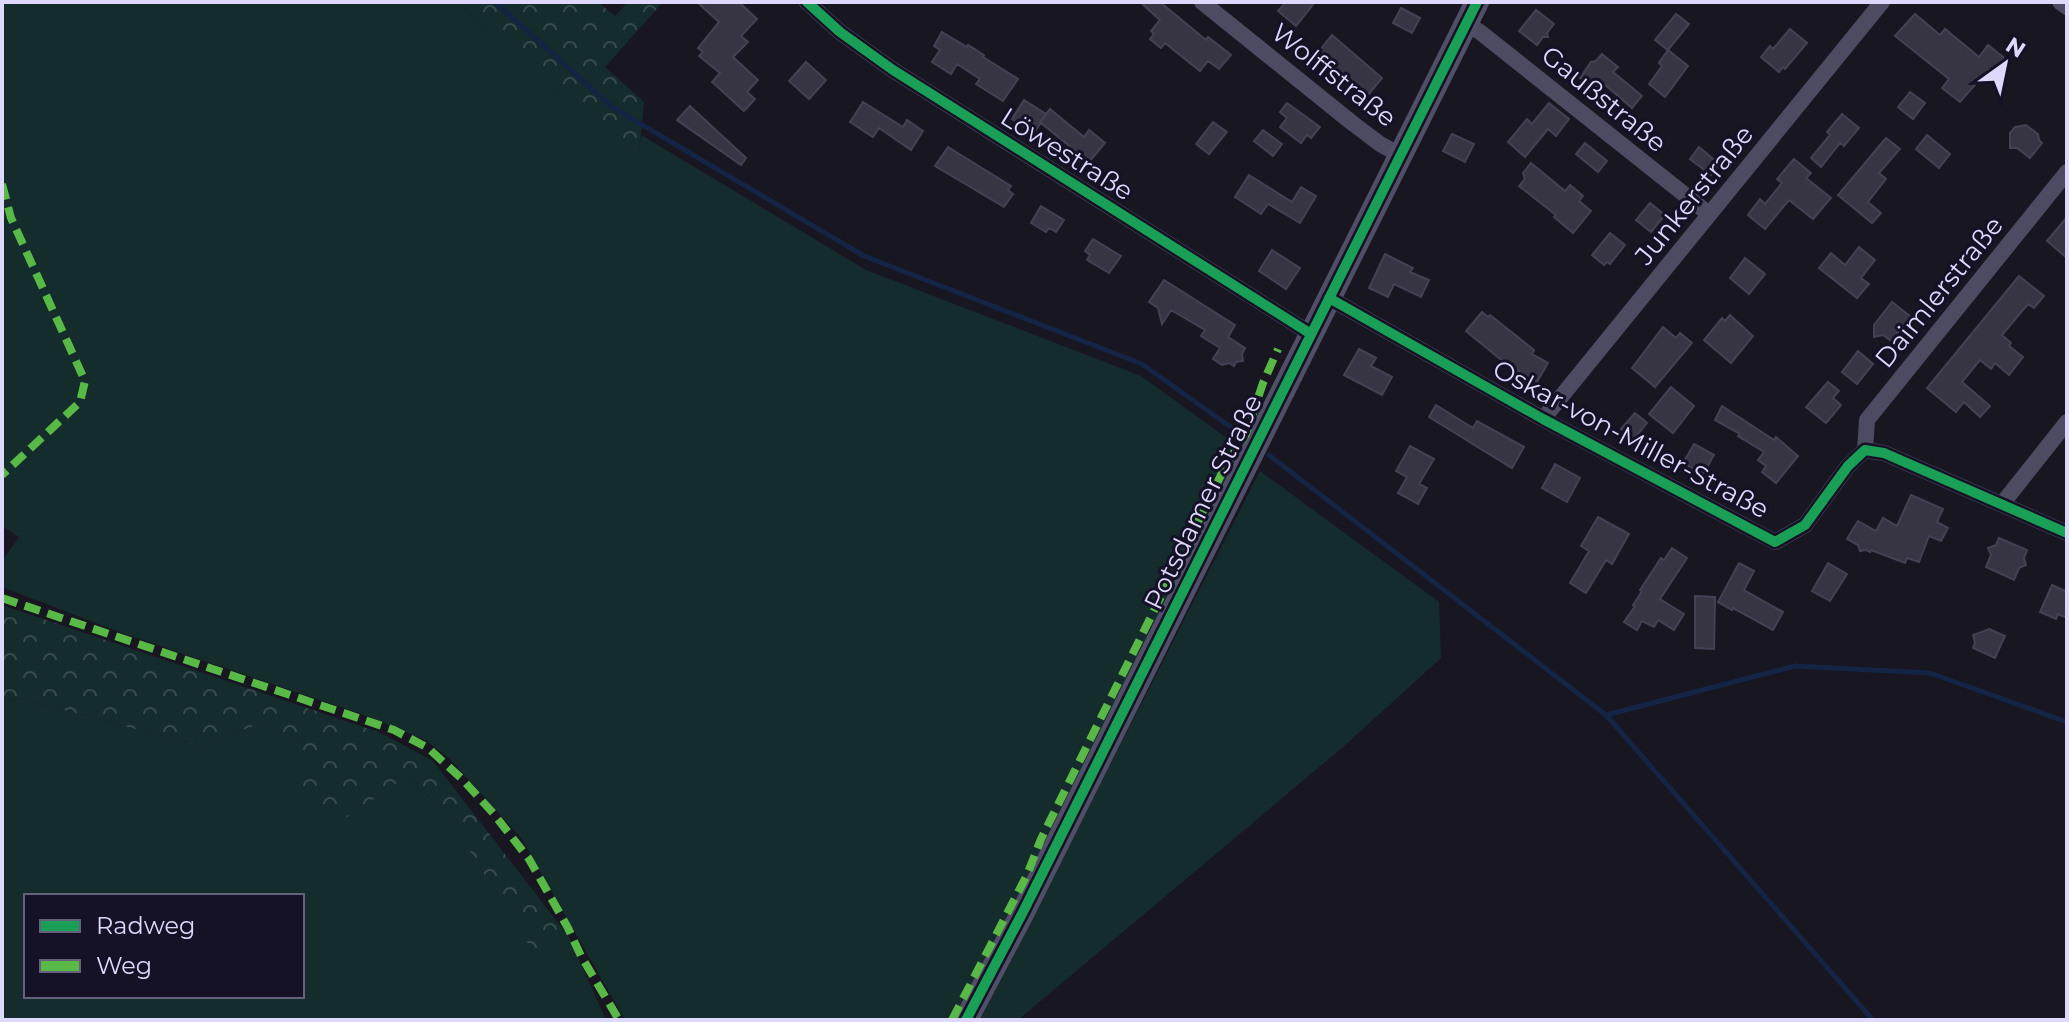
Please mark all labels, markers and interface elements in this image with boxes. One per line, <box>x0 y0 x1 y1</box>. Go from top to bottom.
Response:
street label: Wolffstraße <box>1265 16 1403 134</box>
north arrow <box>1965 24 2045 104</box>
text: N <box>2001 31 2030 64</box>
street label: Gaußstraße <box>1535 39 1673 159</box>
street label: Löwestraße <box>995 101 1139 207</box>
street label: Junkerstraße <box>1627 119 1760 272</box>
street label: Daimlerstraße <box>1868 210 2010 374</box>
street label: Oskar-von-Miller-Straße <box>1488 353 1774 525</box>
street label: Potsdamer Straße <box>1137 389 1269 615</box>
legend <box>24 894 304 998</box>
text: Radweg <box>96 911 195 940</box>
text: Weg <box>96 951 152 980</box>

